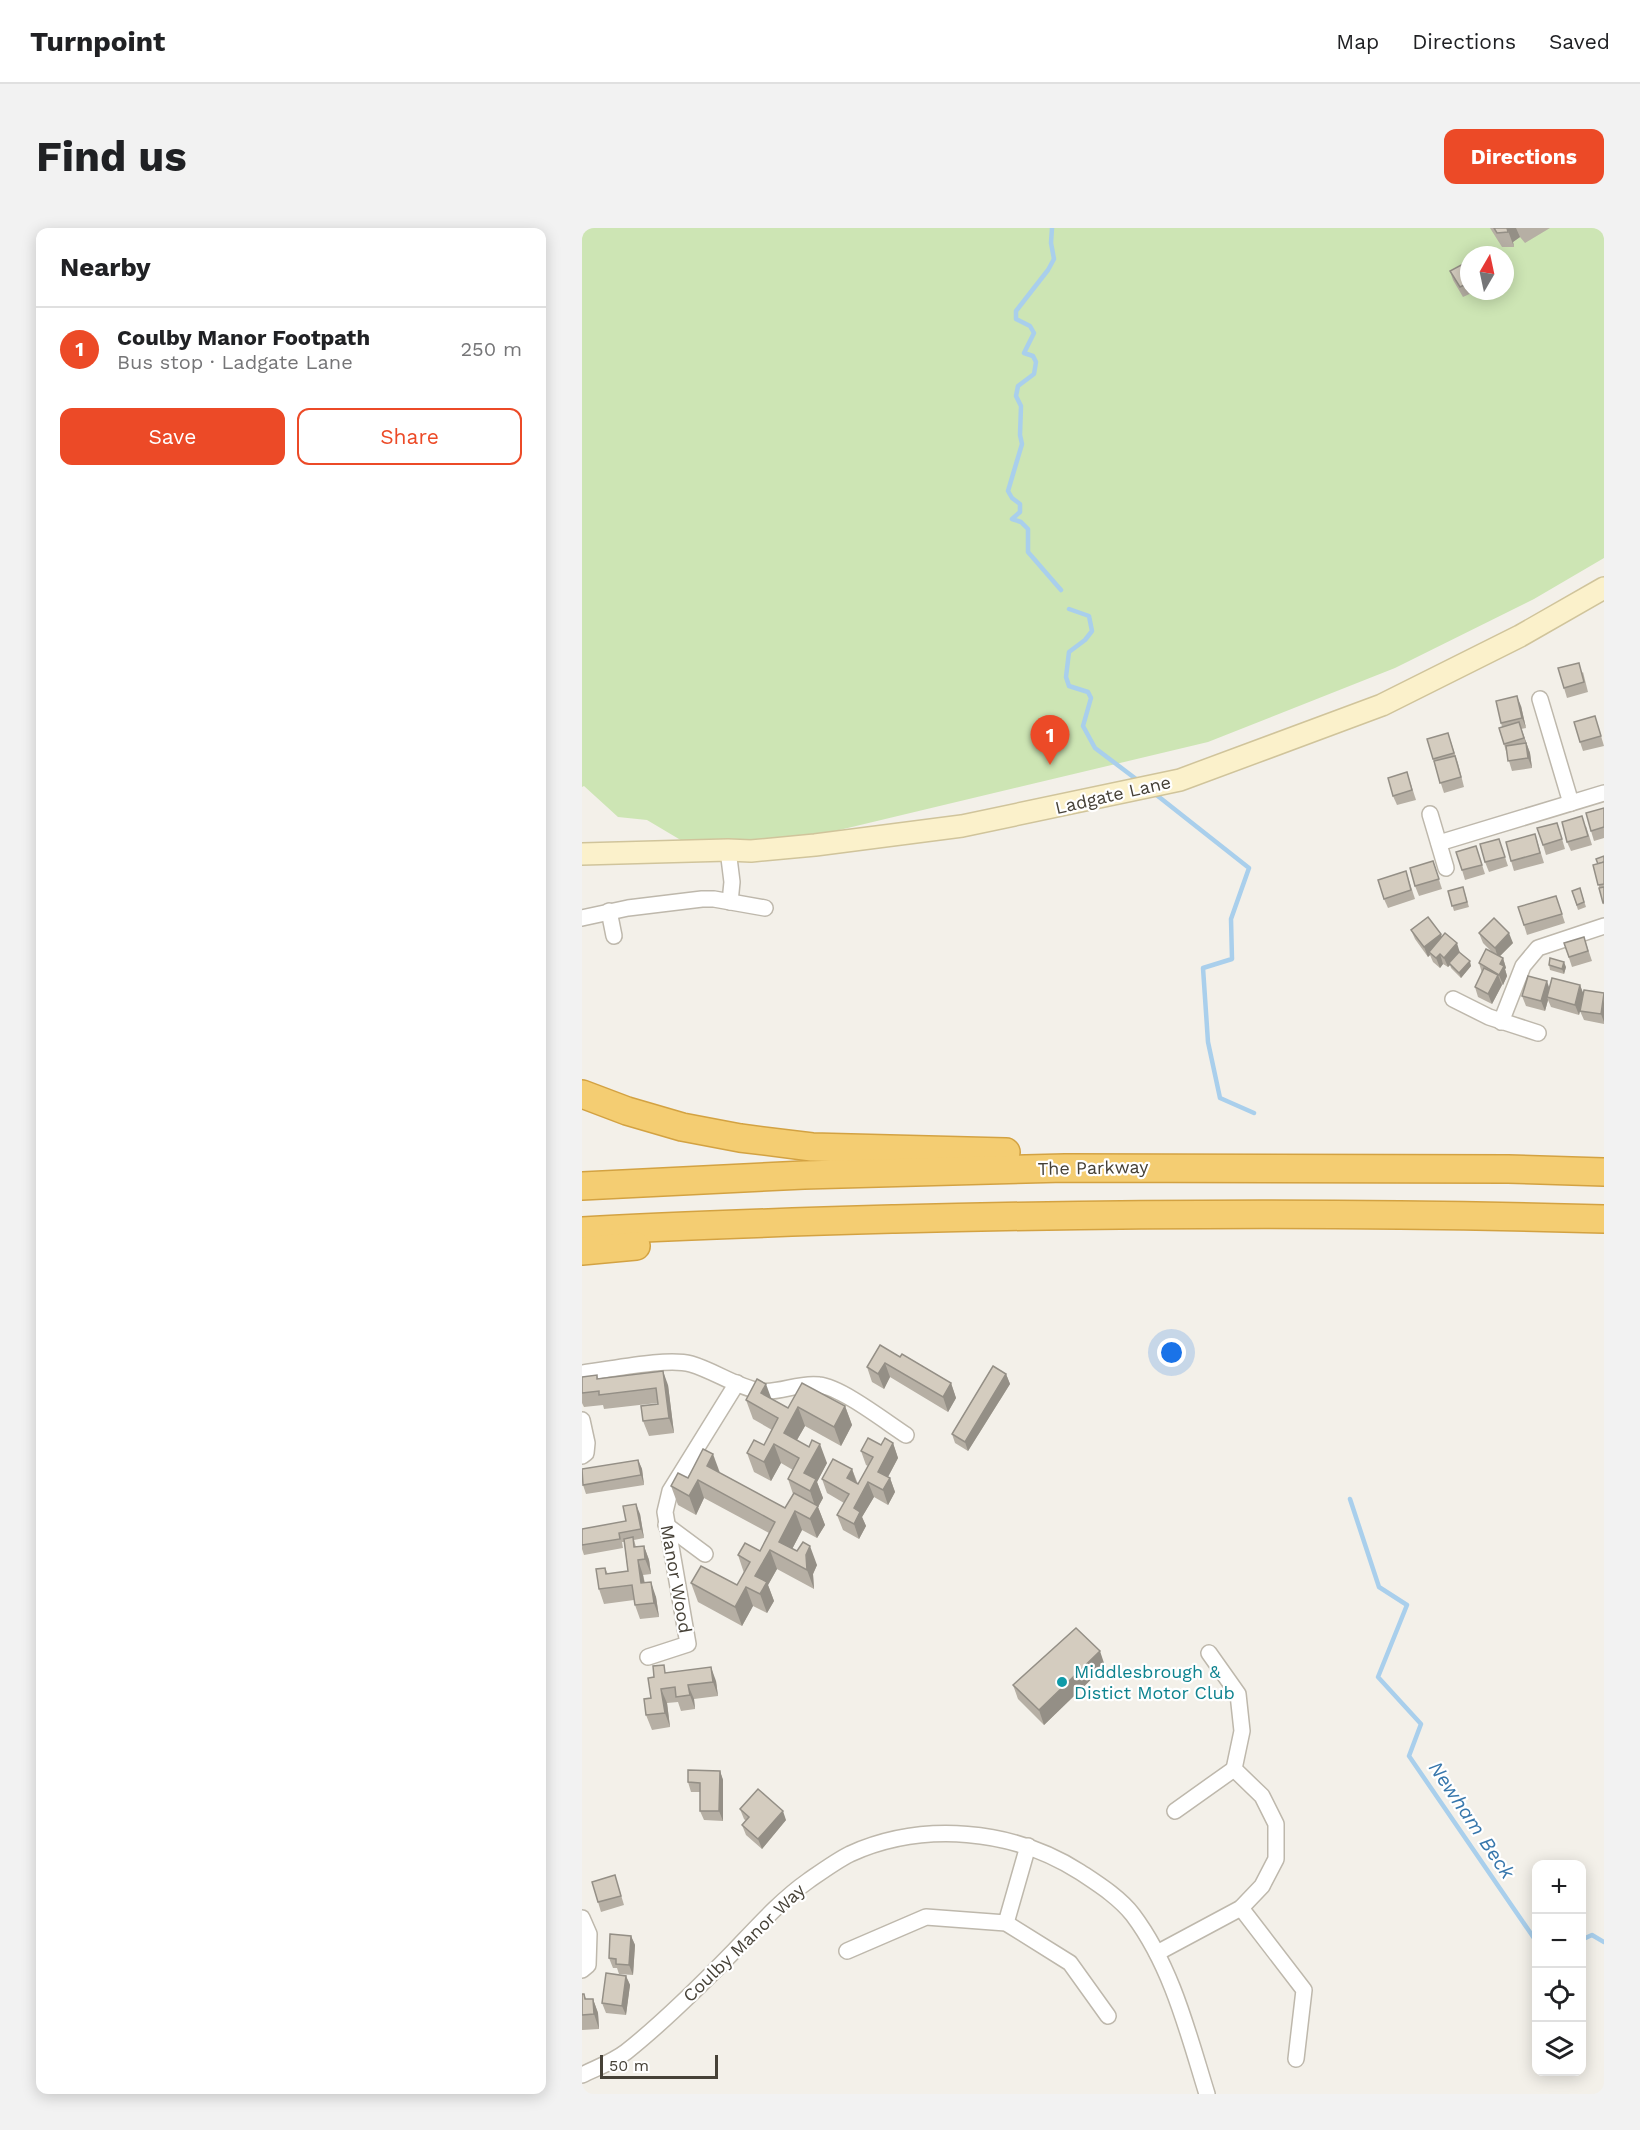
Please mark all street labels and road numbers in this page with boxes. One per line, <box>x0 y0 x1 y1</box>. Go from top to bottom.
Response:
street label: Ladgate Lane <box>1053 771 1173 818</box>
street label: The Parkway <box>1037 1156 1149 1179</box>
street label: Manor Wood <box>657 1523 696 1635</box>
street label: Coulby Manor Way <box>678 1879 809 2006</box>

